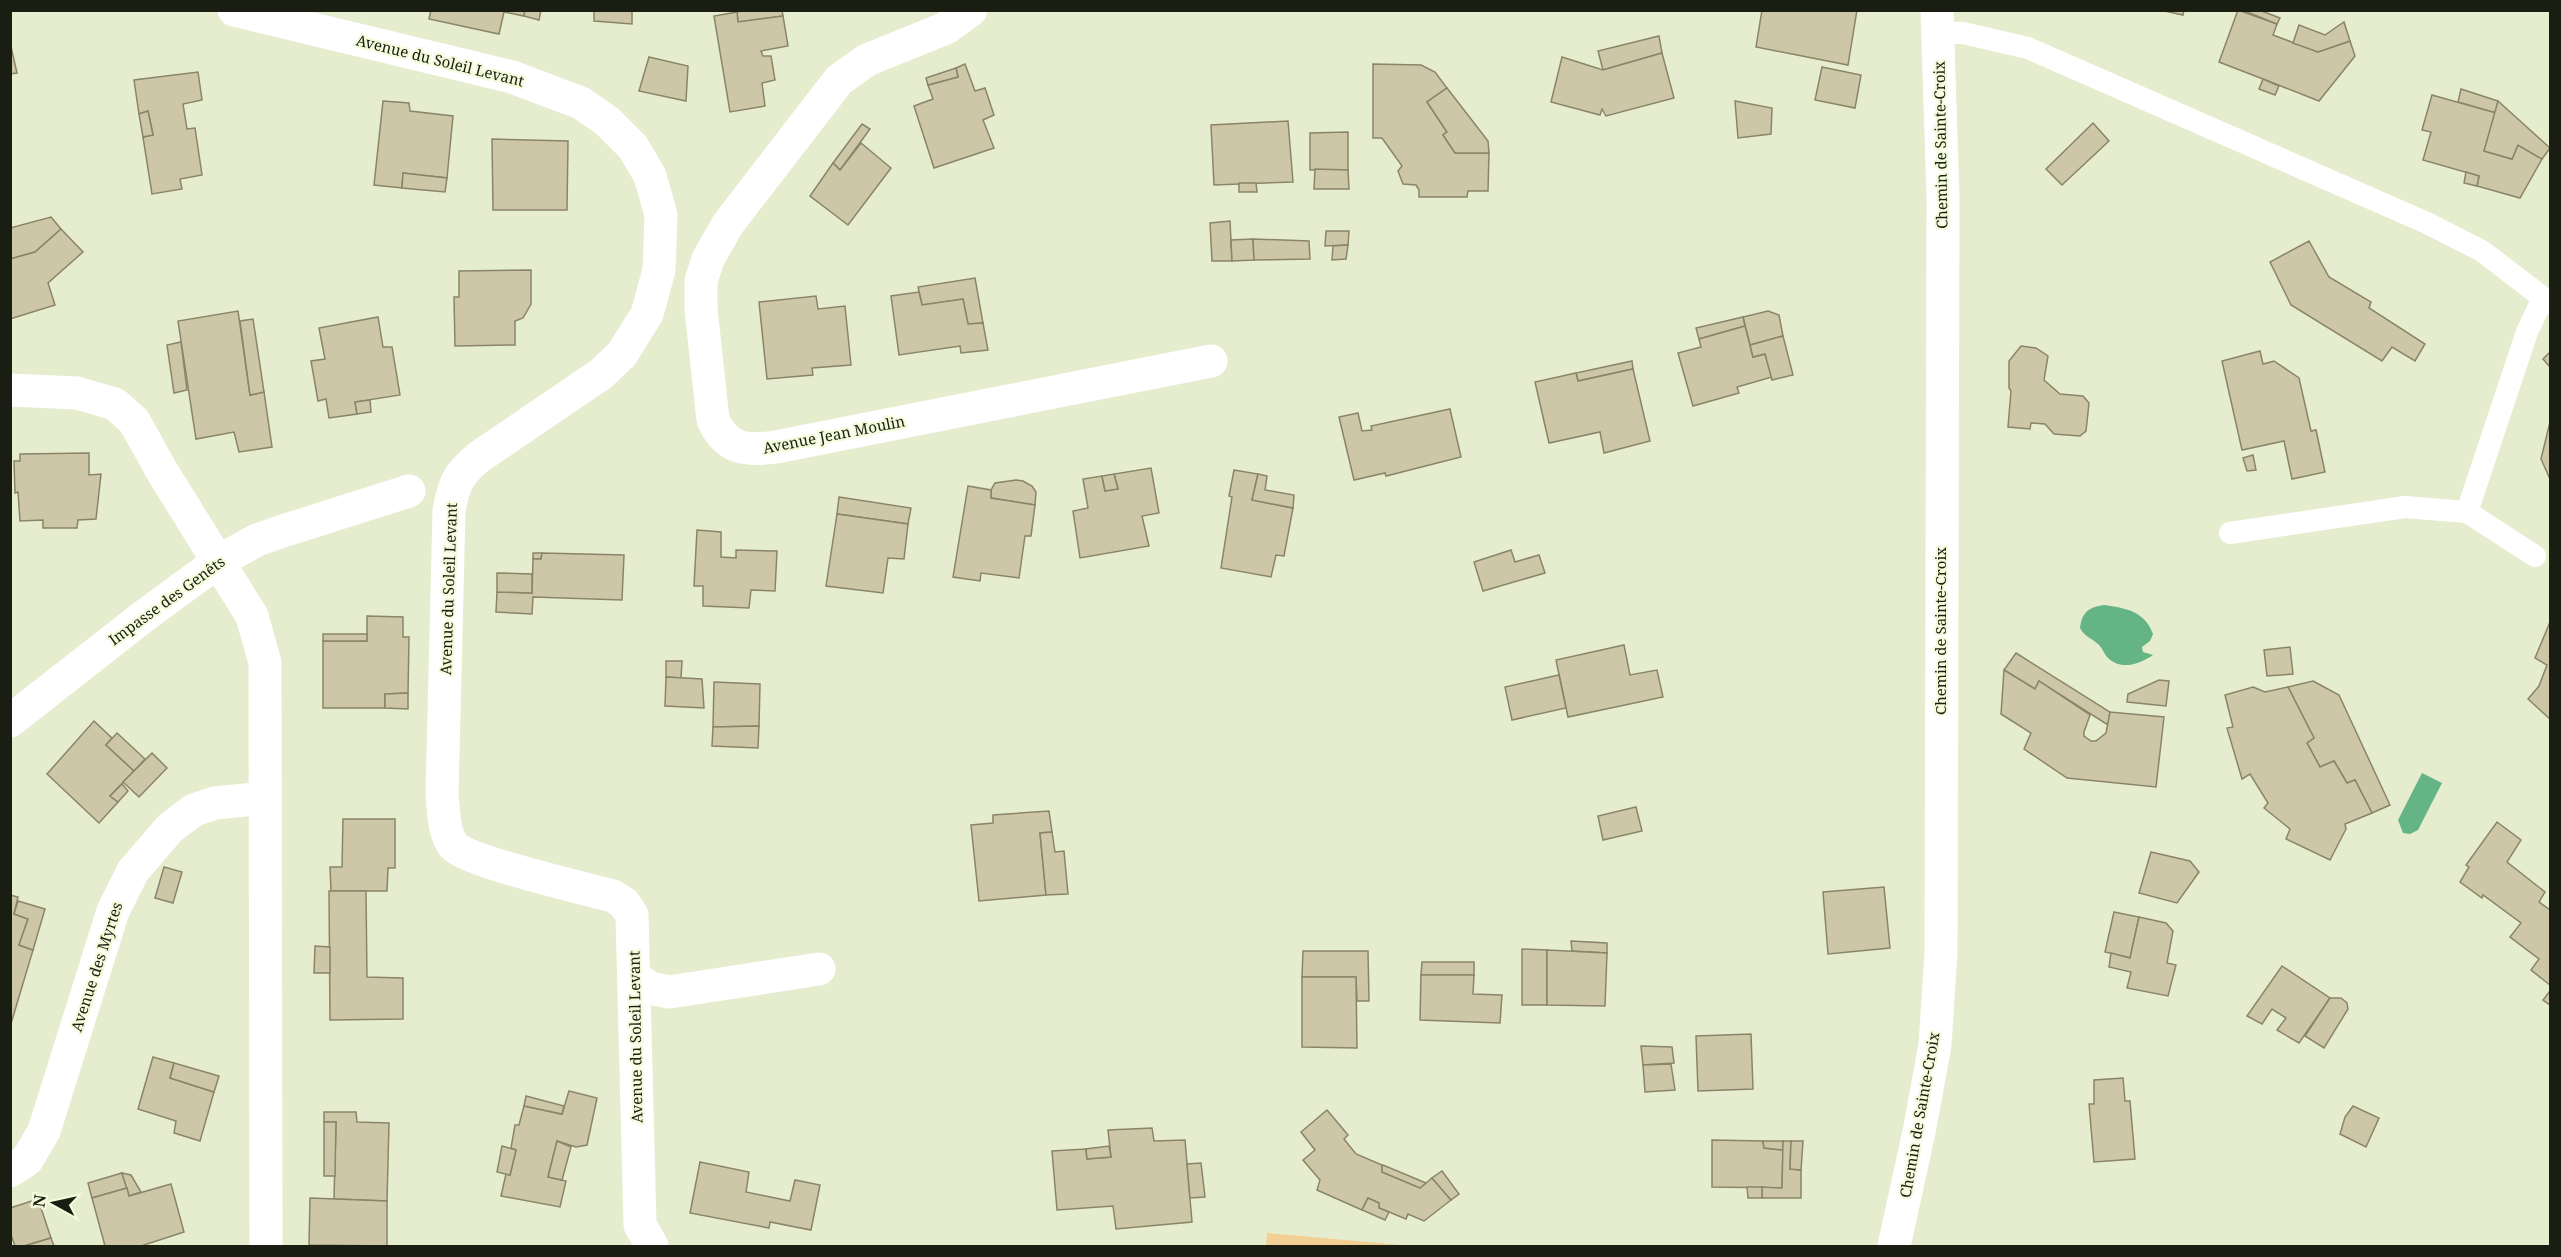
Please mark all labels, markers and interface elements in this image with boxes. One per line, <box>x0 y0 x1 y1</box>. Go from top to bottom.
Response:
street label: Avenue du Soleil Levant <box>354 29 526 91</box>
street label: Chemin de Sainte-Croix <box>1929 61 1951 229</box>
street label: Avenue Jean Moulin <box>761 410 907 458</box>
street label: Avenue du Soleil Levant <box>435 502 461 675</box>
street label: Chemin de Sainte-Croix <box>1930 547 1950 715</box>
street label: Impasse des Genêts <box>104 551 229 649</box>
street label: Avenue des Myrtes <box>66 899 127 1034</box>
street label: Avenue du Soleil Levant <box>623 951 647 1123</box>
street label: Chemin de Sainte-Croix <box>1895 1030 1943 1199</box>
north arrow <box>24 1173 84 1233</box>
text: N <box>27 1193 51 1209</box>

